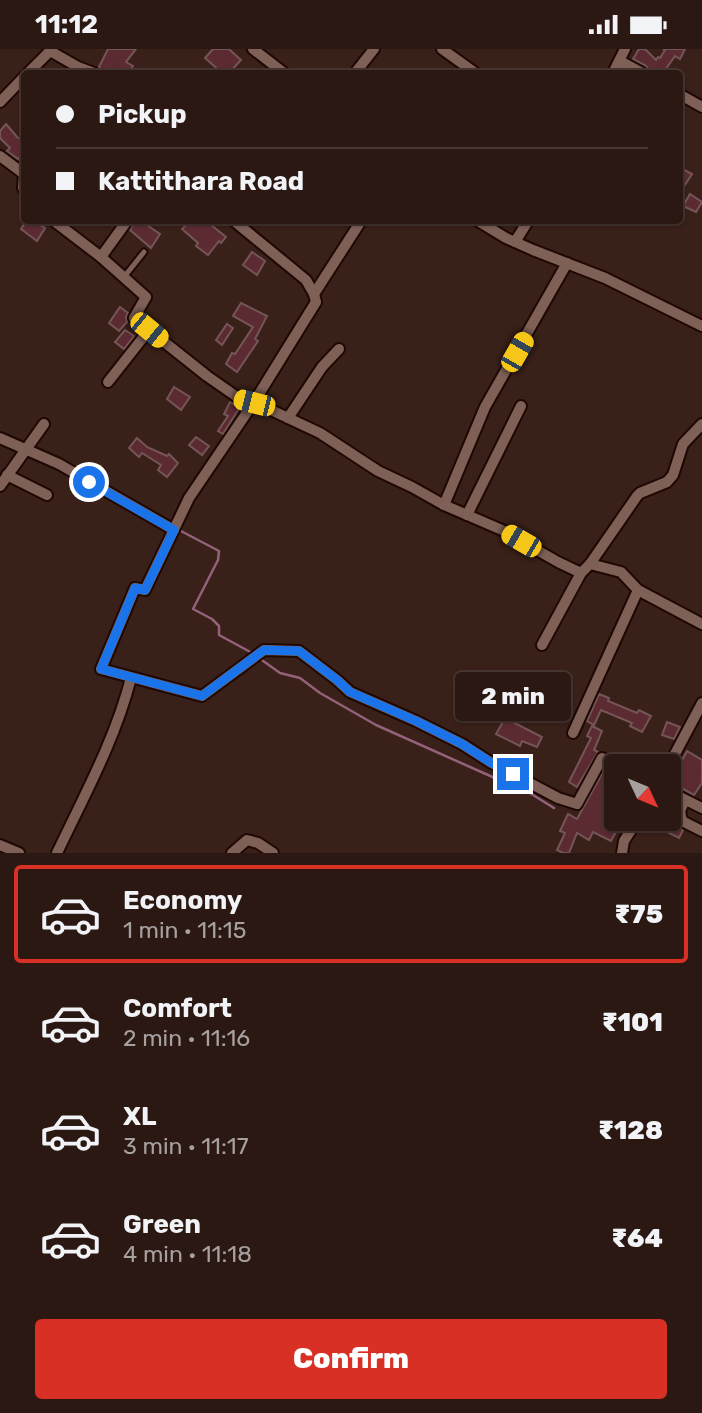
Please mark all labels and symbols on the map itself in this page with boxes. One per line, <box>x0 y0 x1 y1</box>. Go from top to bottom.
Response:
car <box>127 309 172 351</box>
car <box>498 329 537 375</box>
car <box>232 388 277 418</box>
route start <box>73 466 105 498</box>
car <box>498 521 545 561</box>
callout: 2 min <box>455 673 571 721</box>
north arrow <box>604 754 681 831</box>
route end <box>497 758 529 790</box>

